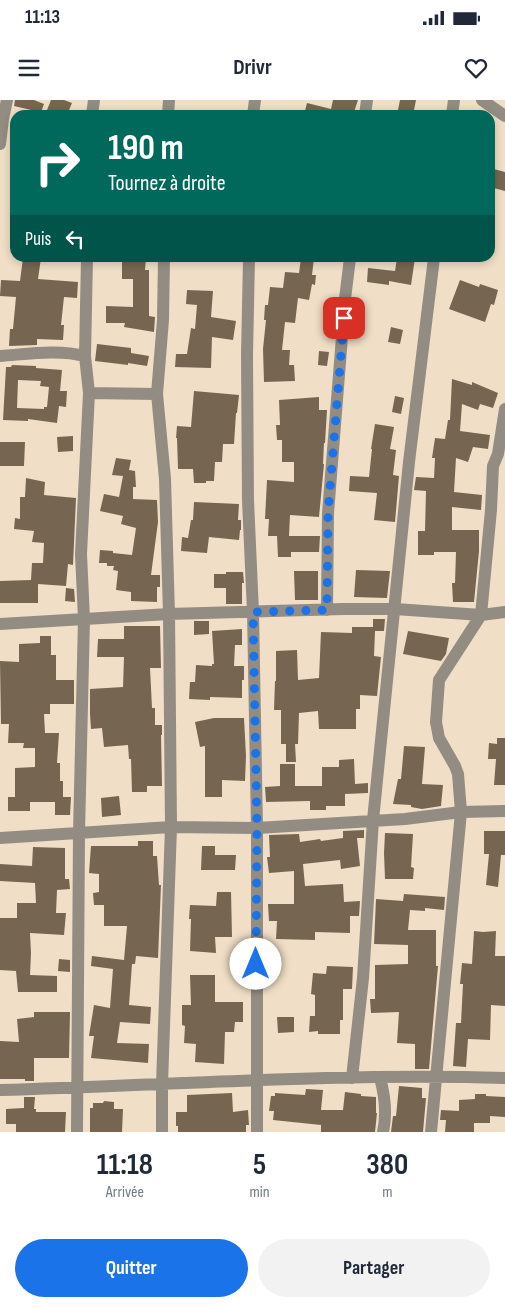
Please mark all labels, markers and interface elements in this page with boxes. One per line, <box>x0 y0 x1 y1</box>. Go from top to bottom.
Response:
text: 11:13 <box>25 6 60 29</box>
icon: menu <box>15 54 43 82</box>
text: Drivr <box>233 54 272 81</box>
icon: heart <box>462 54 490 82</box>
text: 190 m <box>108 127 184 170</box>
icon: right <box>25 130 90 195</box>
text: Tournez à droite <box>108 170 225 197</box>
icon: left <box>61 225 89 253</box>
text: Puis <box>25 228 51 251</box>
pin <box>323 297 365 339</box>
icon: arrive <box>330 304 358 332</box>
position arrow <box>229 937 281 989</box>
text: 11:18 <box>97 1147 153 1183</box>
text: 5 <box>253 1147 266 1183</box>
text: 380 <box>366 1147 408 1183</box>
text: Arrivée <box>106 1183 144 1202</box>
text: min <box>250 1183 270 1202</box>
text: m <box>382 1183 392 1202</box>
button: Quitter <box>15 1239 248 1297</box>
button: Partager <box>258 1239 490 1297</box>

